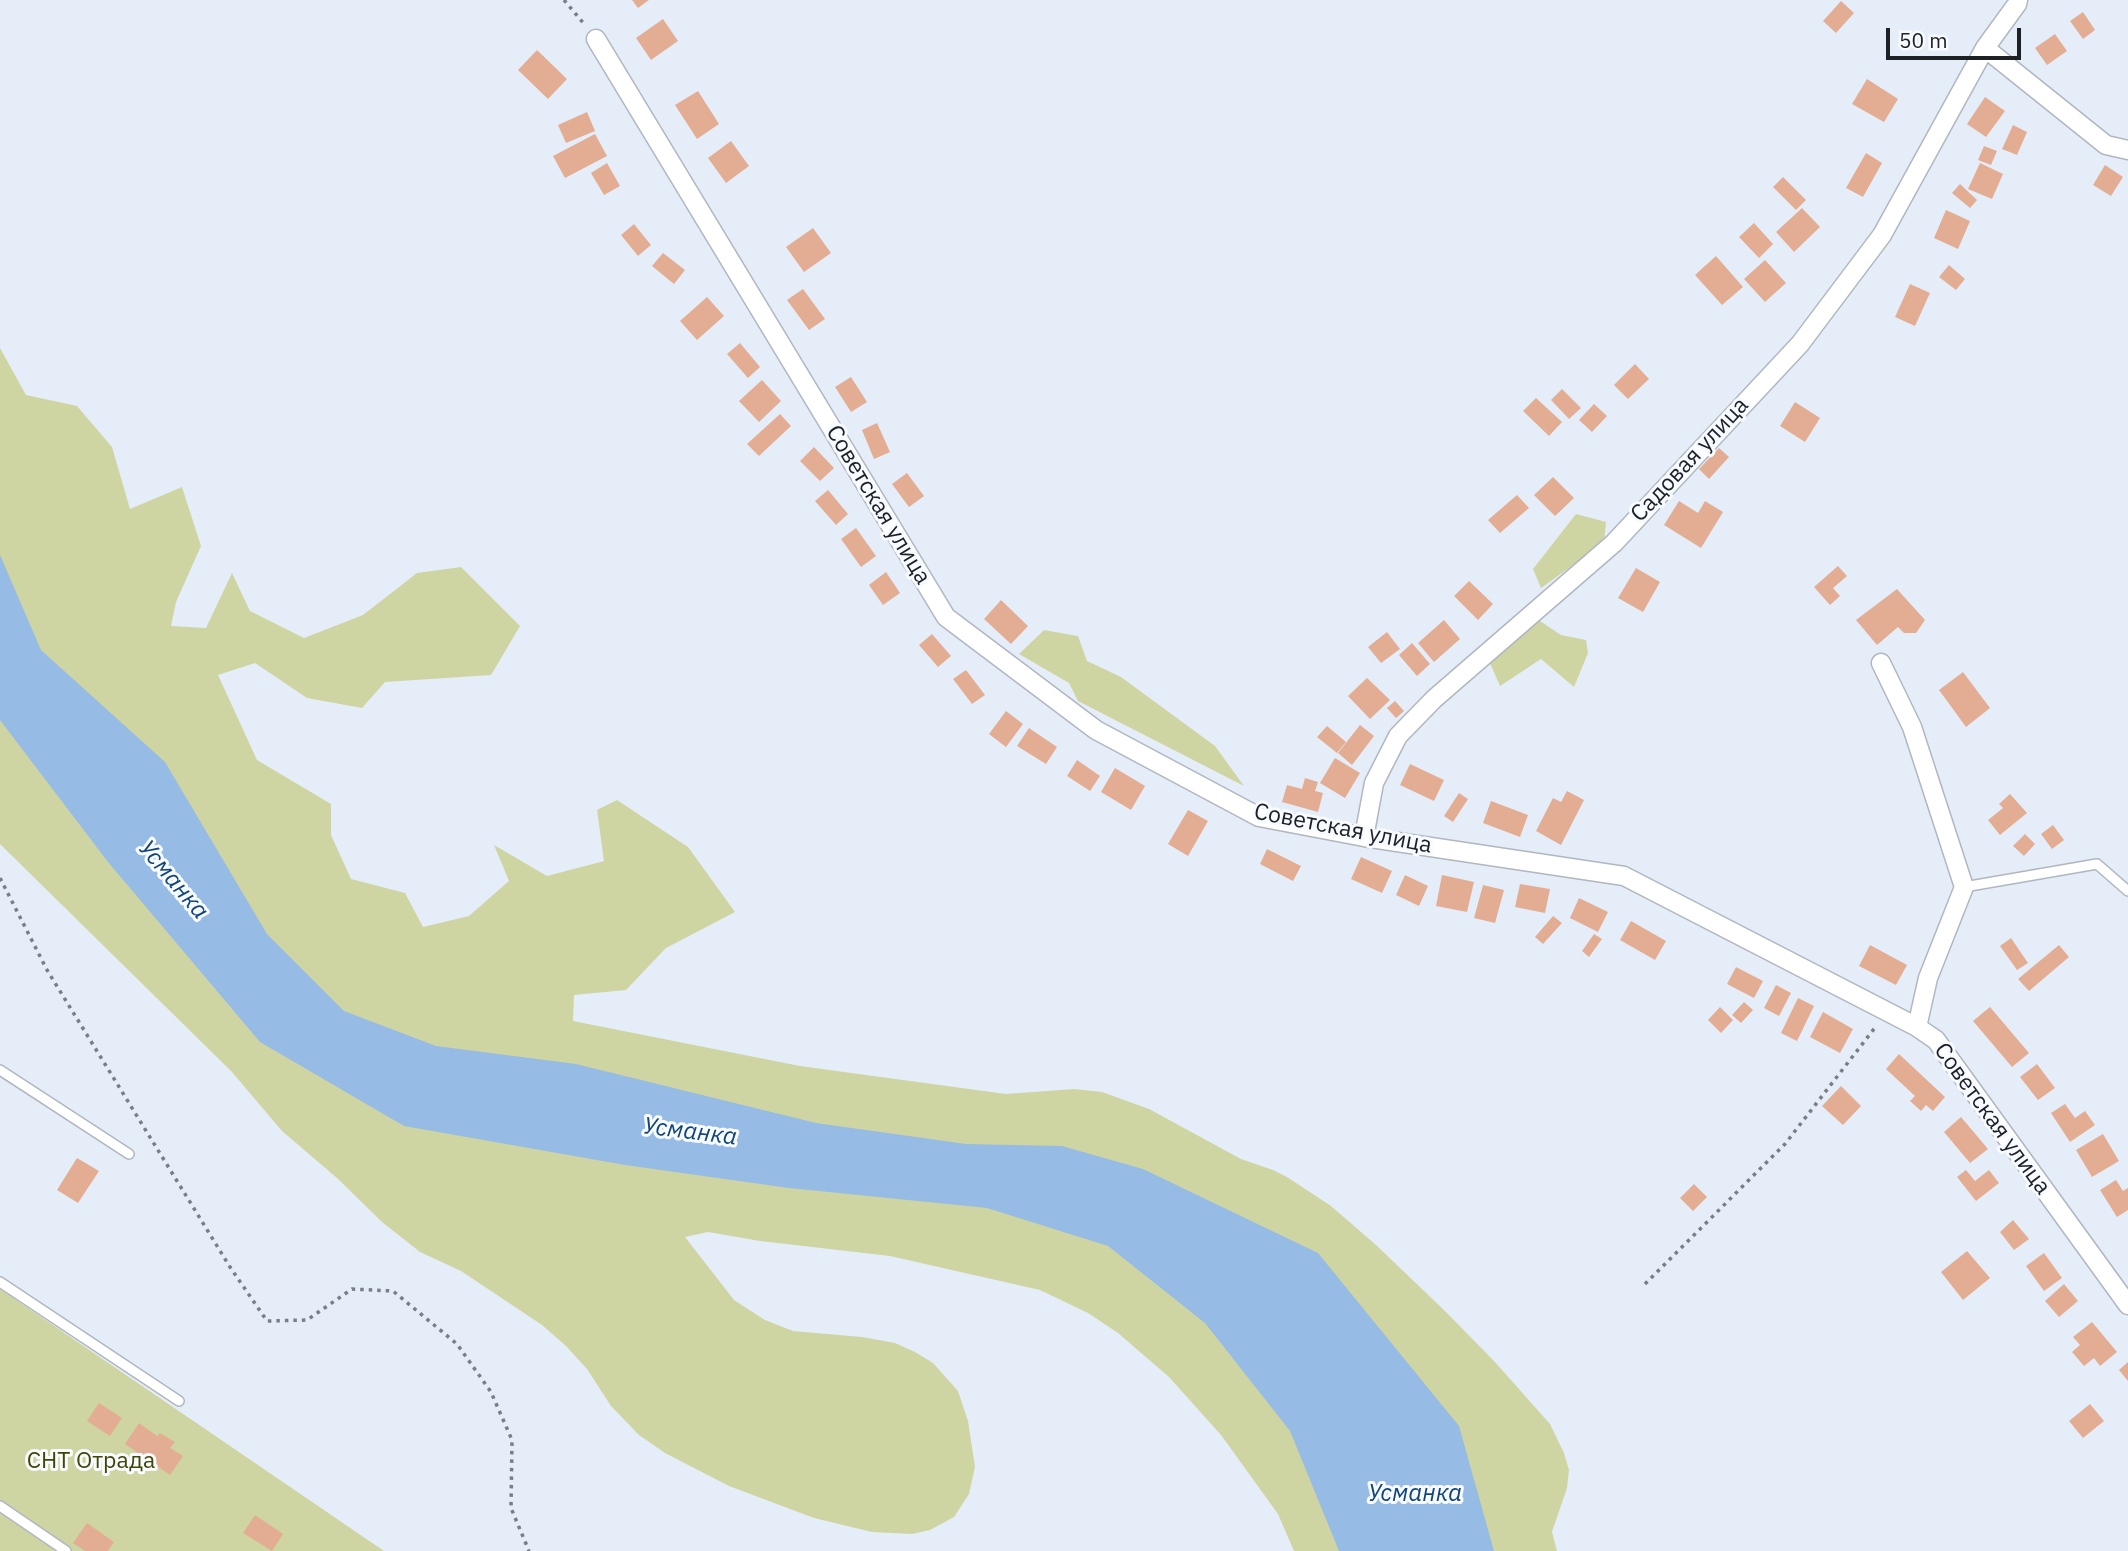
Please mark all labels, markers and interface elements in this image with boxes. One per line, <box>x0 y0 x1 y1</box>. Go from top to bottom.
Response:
scale bar <box>1890 14 2025 58</box>
text: 50 m <box>1899 26 1948 54</box>
street label: Садовая улица <box>1625 392 1755 528</box>
street label: Советская улица <box>820 420 936 590</box>
street label: Советская улица <box>1252 798 1434 860</box>
water label: Усманка <box>132 835 214 925</box>
street label: Советская улица <box>1928 1038 2056 1200</box>
water label: Усманка <box>642 1112 738 1152</box>
park label: СНТ Отрада <box>27 1447 155 1475</box>
water label: Усманка <box>1368 1480 1462 1508</box>

